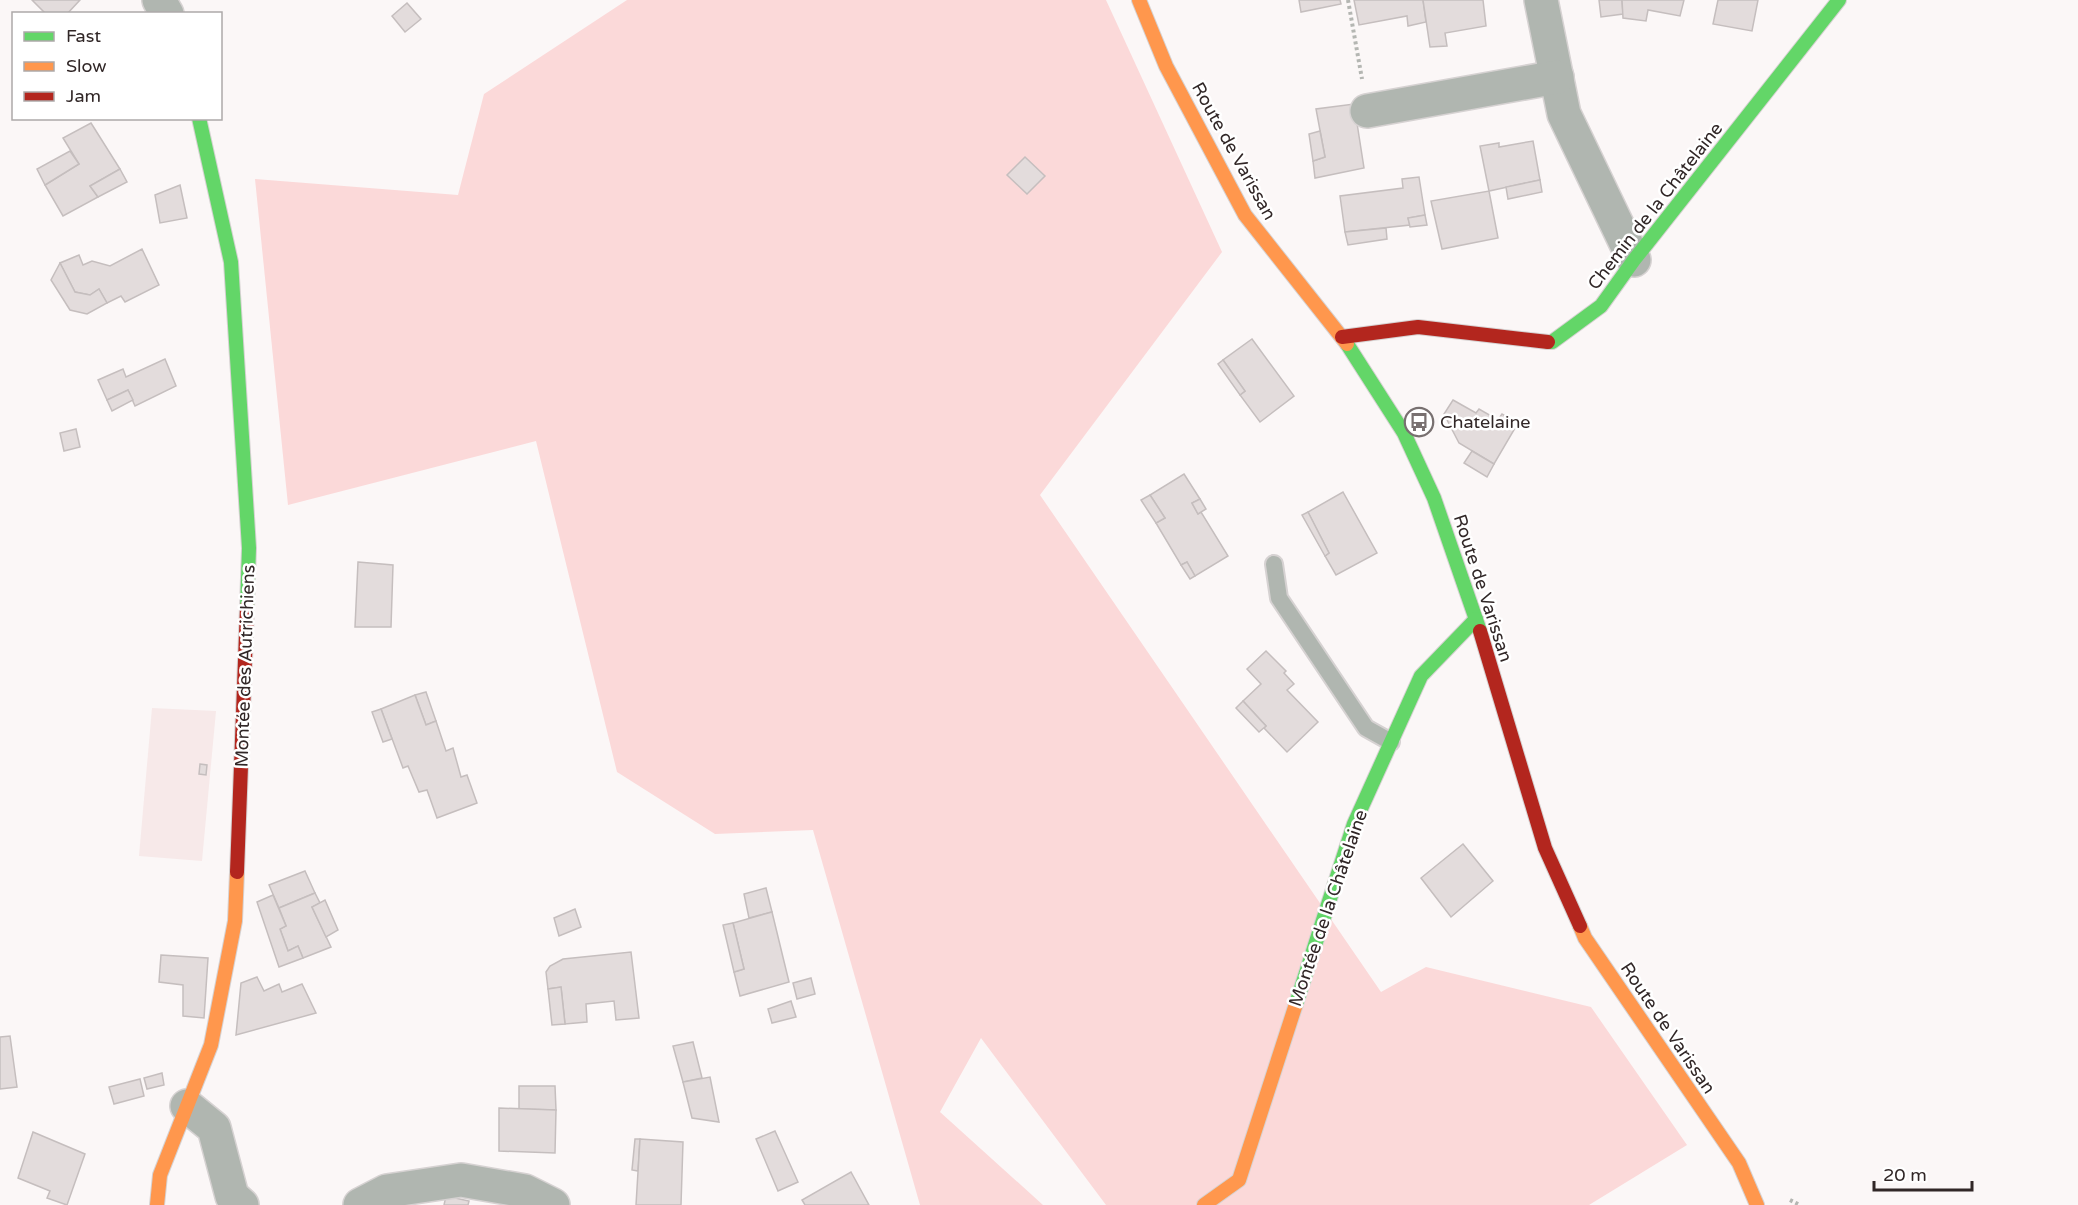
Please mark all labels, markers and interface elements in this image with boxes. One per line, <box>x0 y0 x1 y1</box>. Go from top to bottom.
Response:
legend <box>12 12 222 120</box>
text: Fast <box>66 25 101 47</box>
text: Slow <box>66 55 107 77</box>
street label: Route de Varissan <box>1187 78 1281 224</box>
text: Jam <box>66 85 101 107</box>
street label: Chemin de la Châtelaine <box>1583 118 1727 294</box>
bus stop icon: Chatelaine <box>1403 406 1435 438</box>
place label: Chatelaine <box>1440 411 1531 433</box>
street label: Route de Varissan <box>1449 511 1517 665</box>
street label: Montée des Autrichiens <box>230 564 260 768</box>
street label: Montée de la Châtelaine <box>1284 807 1372 1009</box>
street label: Route de Varissan <box>1616 958 1720 1098</box>
scale bar <box>1874 1154 1972 1192</box>
text: 20 m <box>1883 1164 1927 1186</box>

